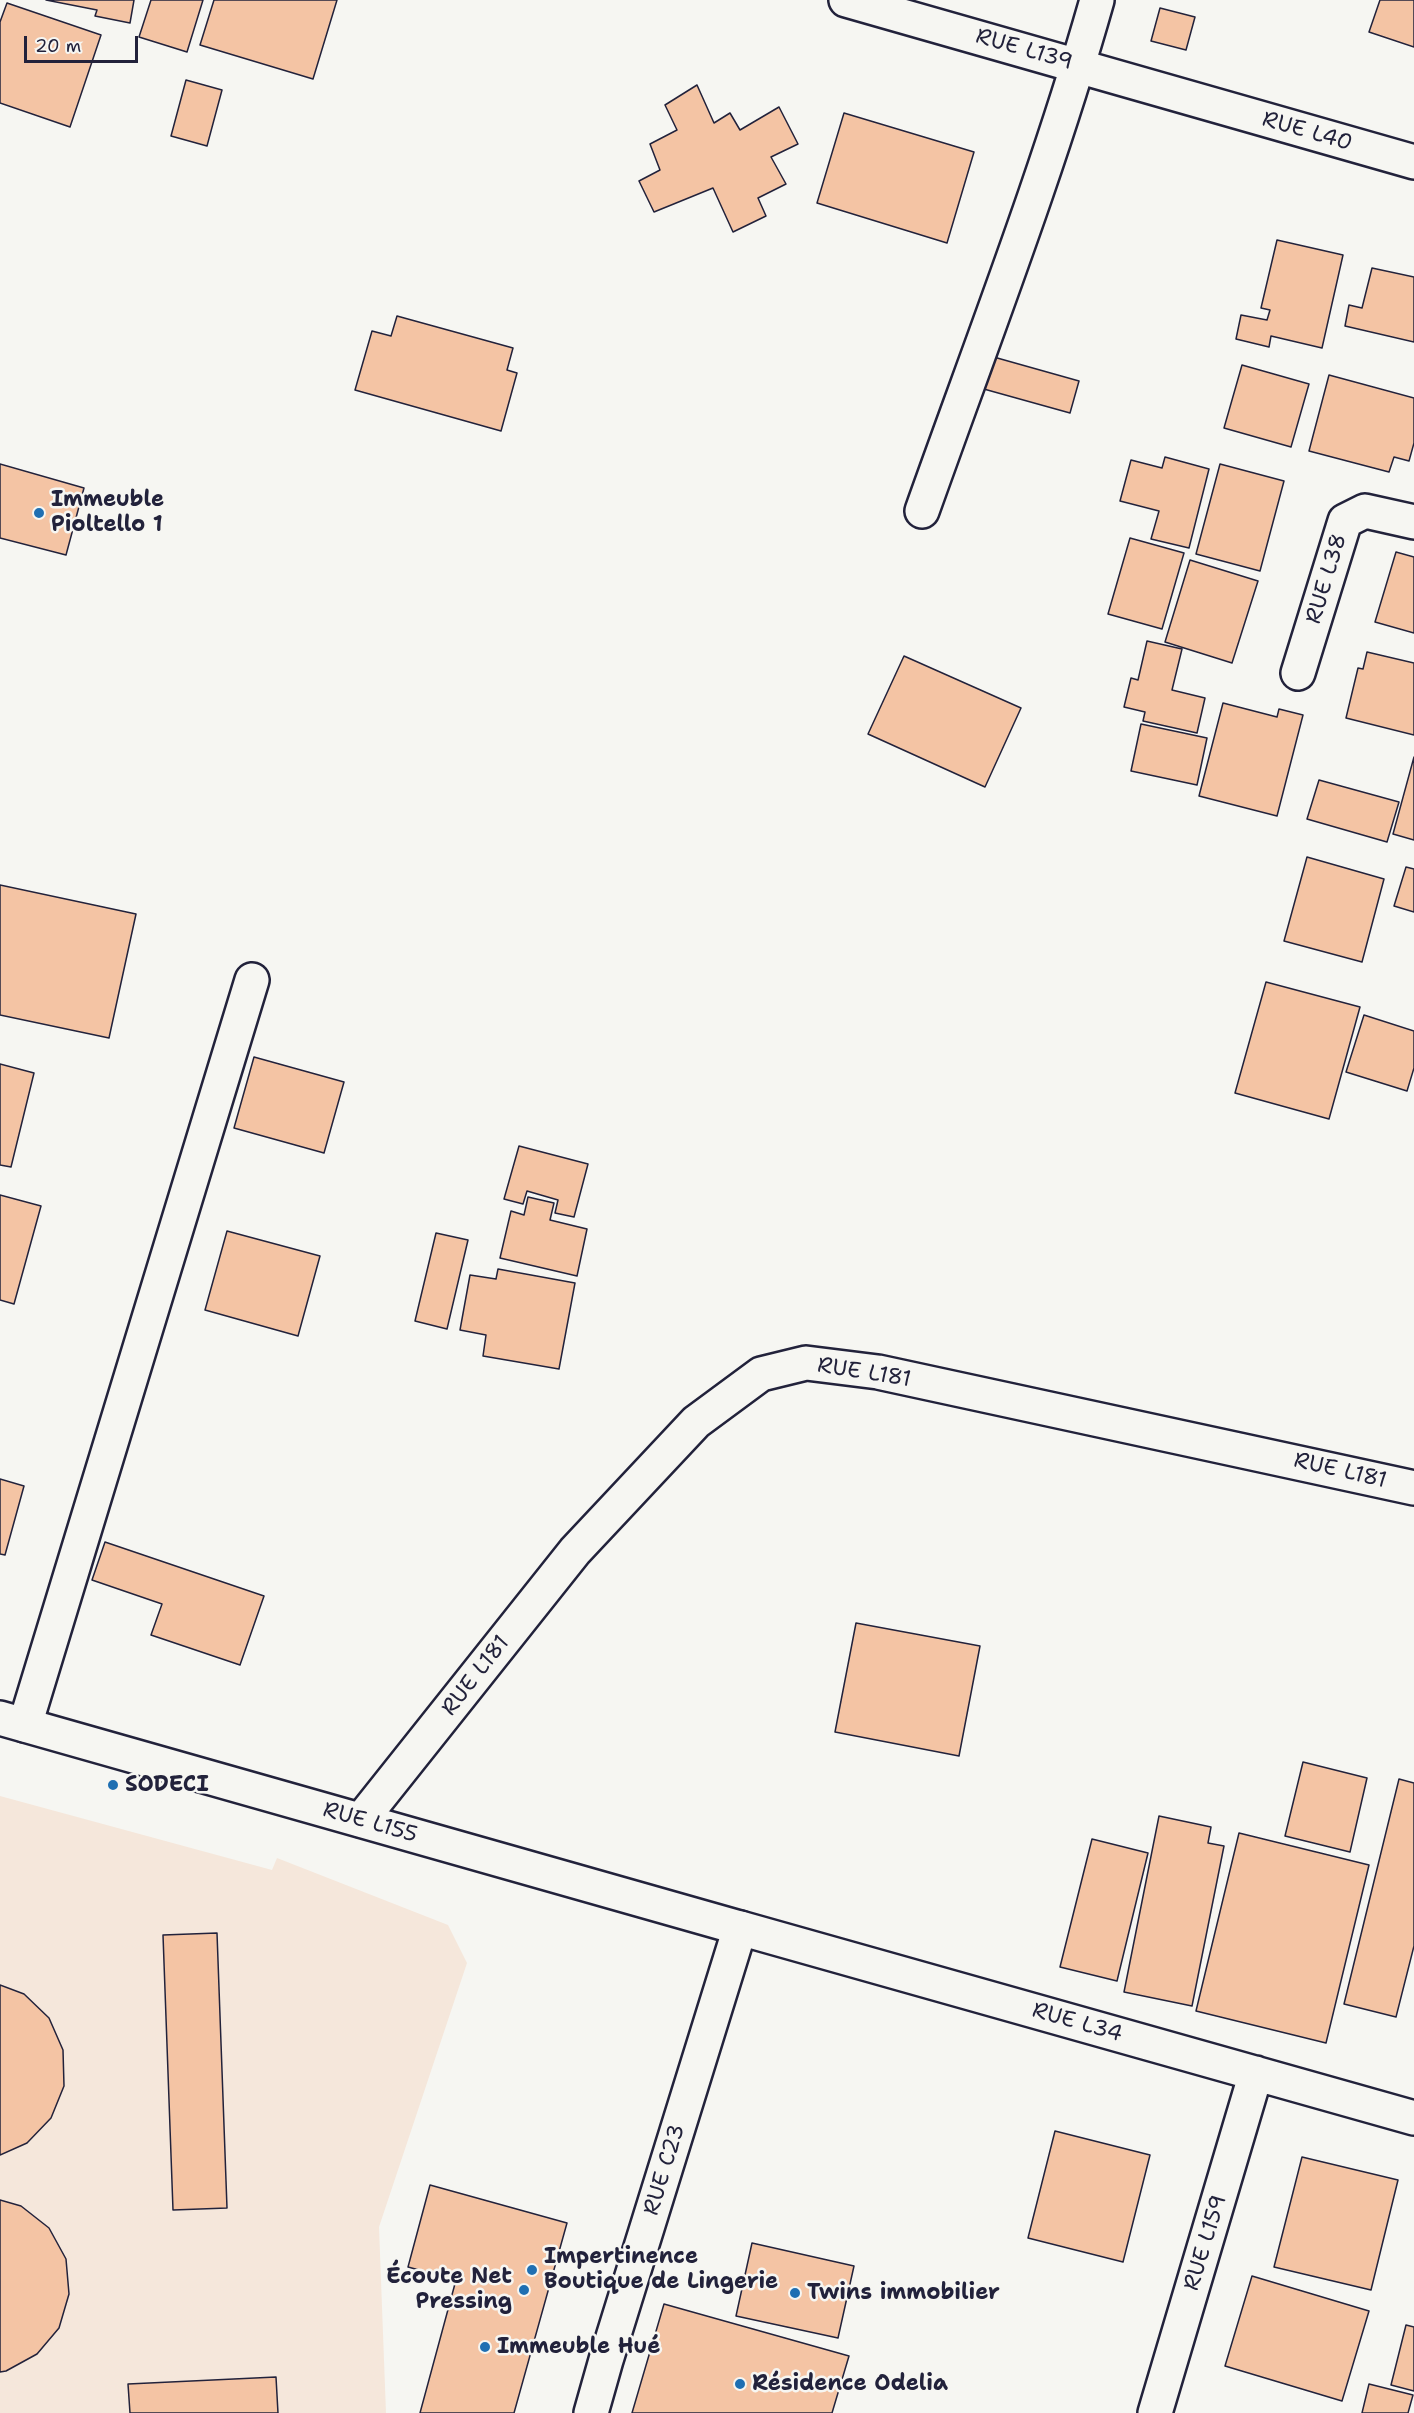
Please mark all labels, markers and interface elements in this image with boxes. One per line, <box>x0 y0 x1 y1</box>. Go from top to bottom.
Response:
scale bar <box>27 24 141 62</box>
street label: RUE L139 <box>972 24 1076 76</box>
text: 20 m <box>35 34 81 58</box>
street label: RUE L40 <box>1259 107 1355 157</box>
place label: Immeuble Pioltello 1 <box>51 487 164 538</box>
marker: Immeuble Pioltello 1 <box>32 506 46 520</box>
street label: RUE L38 <box>1301 531 1353 627</box>
street label: RUE L181 <box>815 1353 913 1393</box>
street label: RUE L181 <box>1291 1448 1389 1494</box>
street label: RUE L181 <box>436 1631 516 1721</box>
place label: SODECI <box>125 1772 209 1798</box>
marker: SODECI <box>106 1778 120 1792</box>
street label: RUE L155 <box>320 1797 420 1849</box>
street label: RUE L34 <box>1029 1998 1125 2048</box>
street label: RUE C23 <box>639 2121 691 2219</box>
street label: RUE L159 <box>1179 2192 1233 2294</box>
place label: Impertinence Boutique de Lingerie <box>544 2244 778 2296</box>
marker: Impertinence Boutique de Lingerie <box>525 2263 539 2277</box>
place label: Écoute Net Pressing <box>386 2264 512 2316</box>
place label: Twins immobilier <box>807 2280 1000 2306</box>
marker: Écoute Net Pressing <box>517 2283 531 2297</box>
marker: Twins immobilier <box>788 2286 802 2300</box>
place label: Immeuble Hué <box>497 2334 660 2360</box>
marker: Immeuble Hué <box>478 2340 492 2354</box>
place label: Résidence Odelia <box>752 2371 948 2397</box>
marker: Résidence Odelia <box>733 2377 747 2391</box>

